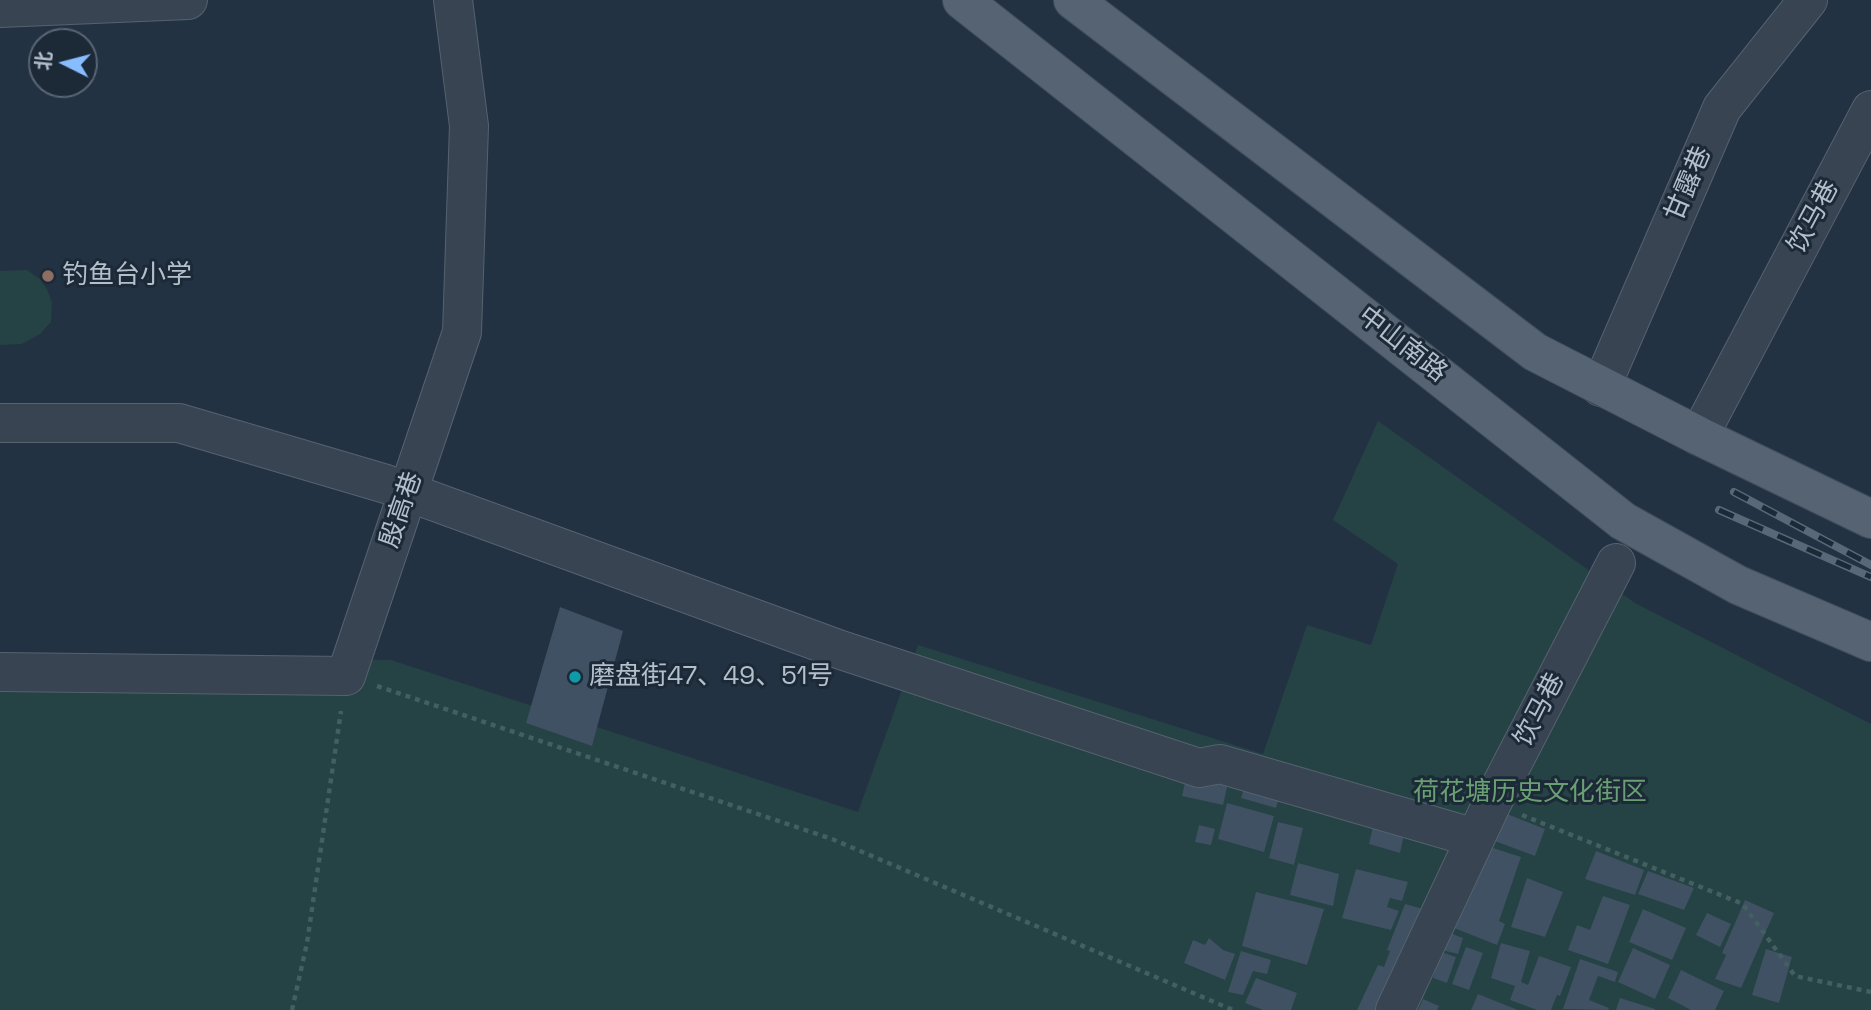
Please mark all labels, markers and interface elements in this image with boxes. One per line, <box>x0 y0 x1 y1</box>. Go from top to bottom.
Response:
north arrow <box>28 28 98 98</box>
text: 北 <box>30 50 57 72</box>
street label: 甘露巷 <box>1659 142 1719 226</box>
street label: 饮马巷 <box>1782 175 1846 259</box>
place label: 钓鱼台小学 <box>62 260 192 292</box>
marker: 钓鱼台小学 <box>40 268 56 284</box>
street label: 中山南路 <box>1351 301 1453 389</box>
street label: 殷高巷 <box>375 468 429 552</box>
place label: 磨盘街47、49、51号 <box>589 661 833 693</box>
street label: 饮马巷 <box>1508 668 1572 752</box>
marker: 磨盘街47、49、51号 <box>567 669 583 685</box>
park label: 荷花塘历史文化街区 <box>1413 777 1647 809</box>

